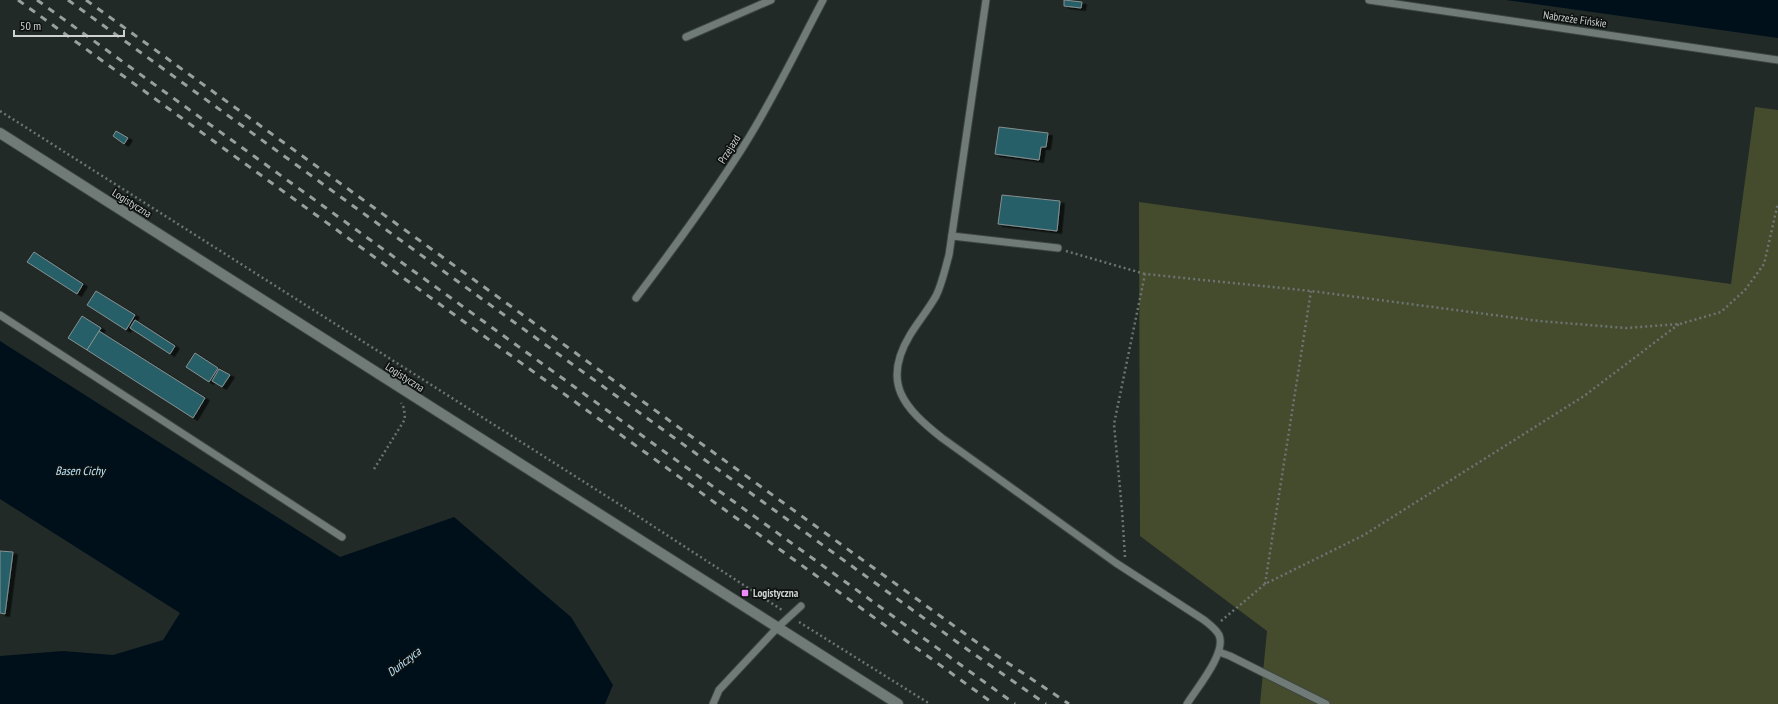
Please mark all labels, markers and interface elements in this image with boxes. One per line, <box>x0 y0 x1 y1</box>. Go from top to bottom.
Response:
street label: Nabrzeże Fińskie <box>1542 8 1608 30</box>
scale bar <box>14 12 124 38</box>
text: 50 m <box>20 18 41 33</box>
street label: Przejazd <box>715 132 743 166</box>
street label: Logistyczna <box>110 185 154 221</box>
street label: Logistyczna <box>383 359 427 395</box>
water label: Basen Cichy <box>55 463 106 478</box>
place label: Logistyczna <box>753 586 799 600</box>
marker: Logistyczna <box>740 588 750 598</box>
water label: Duńczyca <box>384 643 425 679</box>

